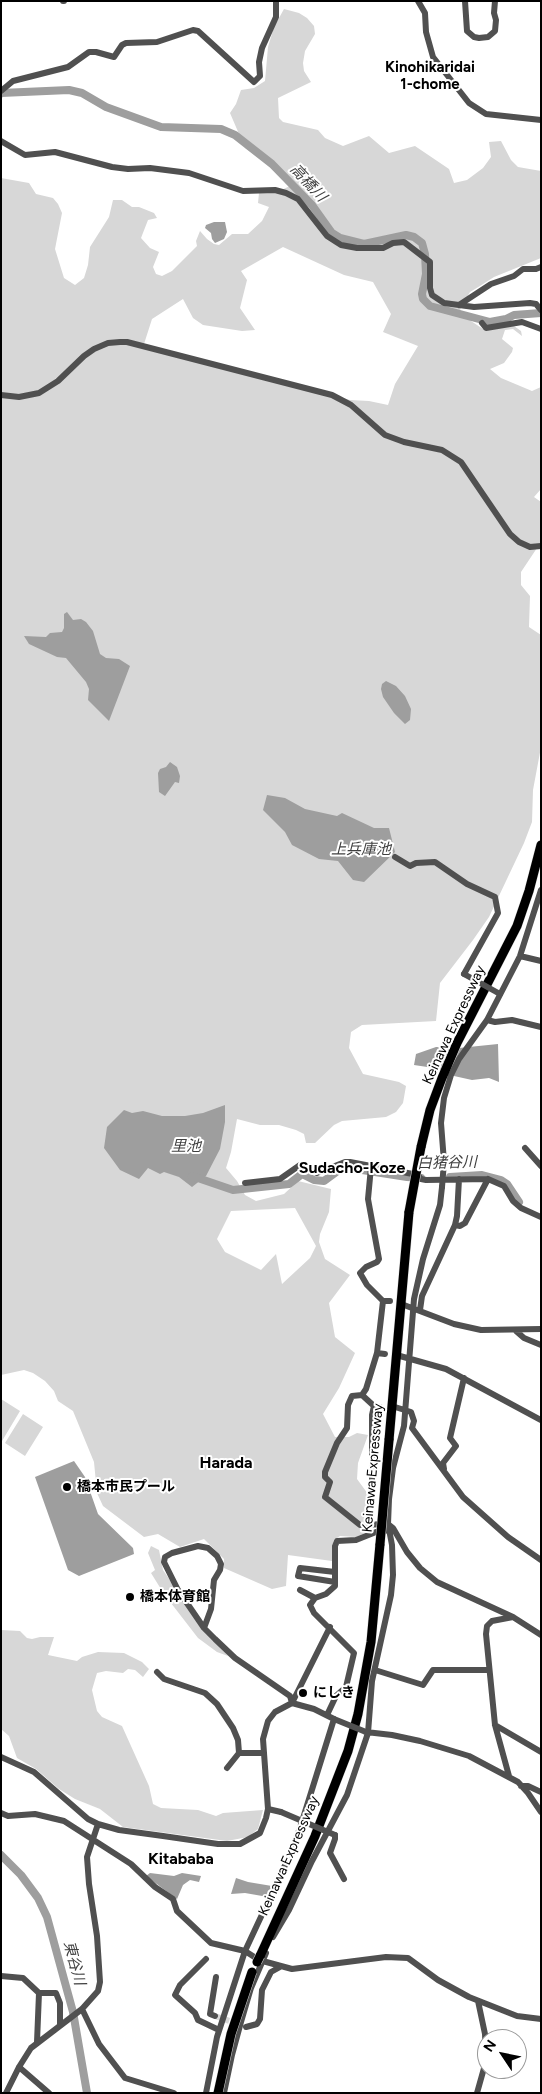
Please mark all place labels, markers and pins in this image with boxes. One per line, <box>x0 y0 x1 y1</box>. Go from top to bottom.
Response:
place label: 橋本市民プール <box>77 1479 175 1495</box>
marker: 橋本市民プール <box>61 1481 73 1493</box>
place label: 橋本体育館 <box>140 1589 210 1605</box>
marker: 橋本体育館 <box>124 1591 136 1603</box>
place label: にしき <box>313 1685 355 1701</box>
marker: にしき <box>297 1687 309 1699</box>

